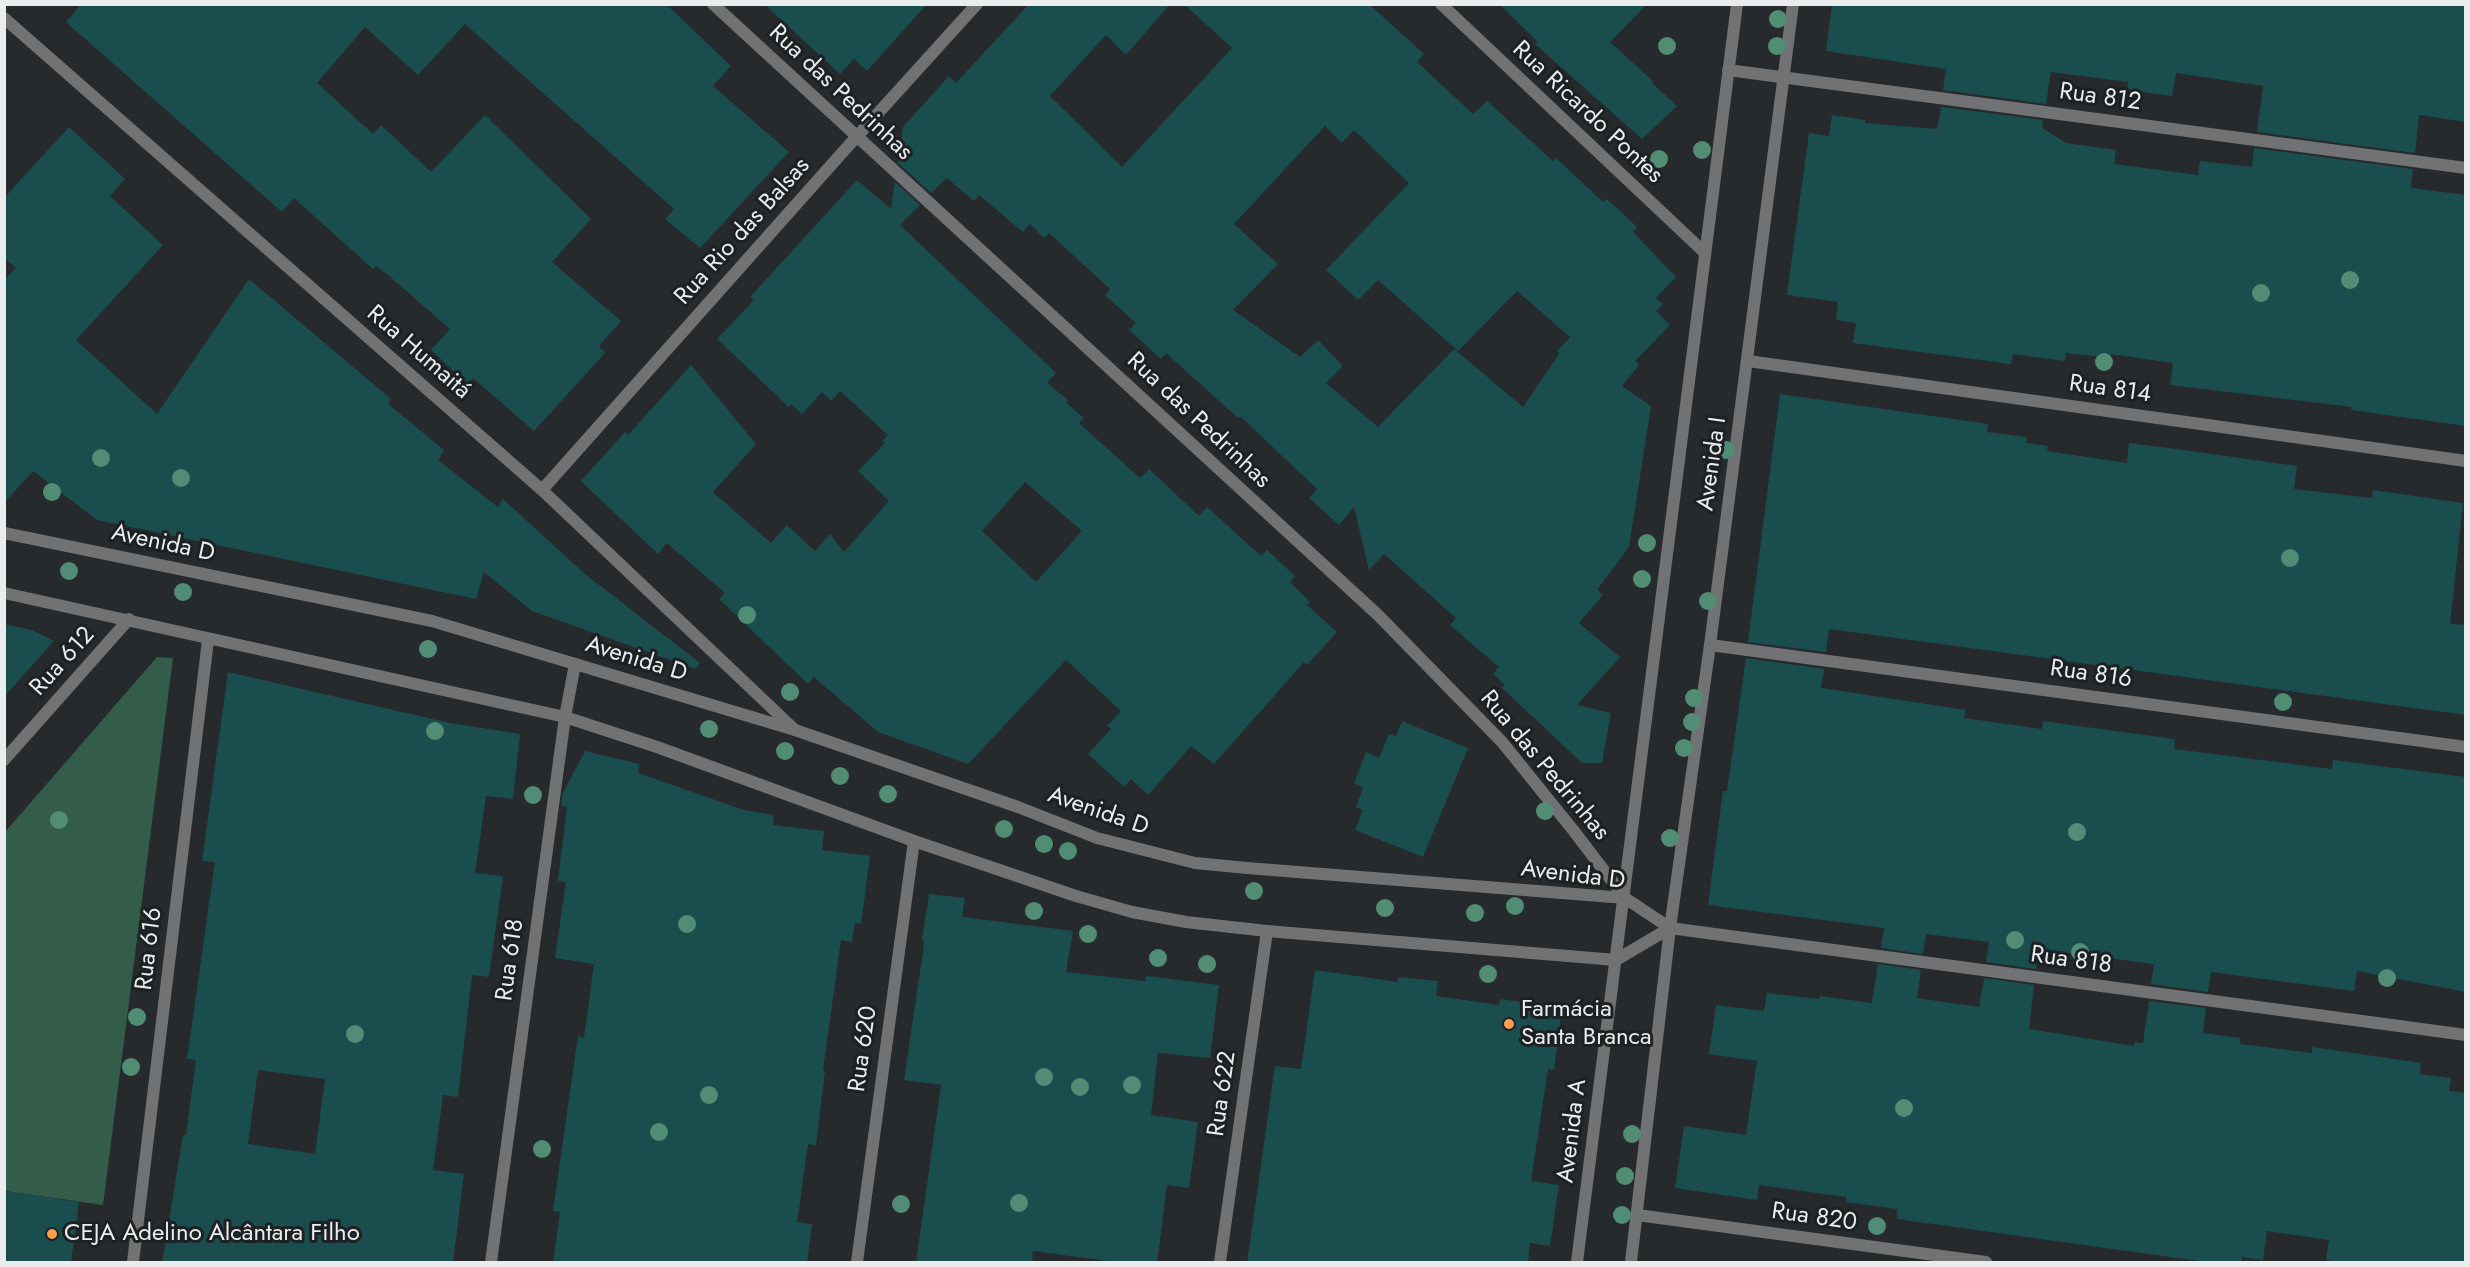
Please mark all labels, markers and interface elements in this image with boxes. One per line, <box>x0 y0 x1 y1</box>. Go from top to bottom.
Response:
street label: Rua das Pedrinhas <box>762 19 918 167</box>
street label: Rua Ricardo Pontes <box>1506 36 1668 190</box>
street label: Rua 812 <box>2057 78 2143 118</box>
street label: Rua Rio das Balsas <box>669 152 817 312</box>
street label: Rua Humaitá <box>360 300 476 406</box>
street label: Rua das Pedrinhas <box>1120 347 1276 495</box>
street label: Rua 814 <box>2067 370 2153 410</box>
street label: Avenida I <box>1692 415 1734 513</box>
street label: Avenida D <box>109 519 217 569</box>
street label: Rua 612 <box>25 622 101 702</box>
street label: Avenida D <box>582 631 690 689</box>
street label: Rua 816 <box>2048 655 2134 695</box>
street label: Rua das Pedrinhas <box>1473 685 1615 847</box>
street label: Avenida D <box>1044 781 1152 843</box>
street label: Avenida D <box>1519 855 1627 897</box>
street label: Rua 616 <box>131 906 169 992</box>
street label: Rua 618 <box>491 917 531 1003</box>
street label: Rua 818 <box>2028 941 2114 981</box>
place label: Farmácia Santa Branca <box>1521 996 1652 1052</box>
street label: Rua 620 <box>844 1004 884 1094</box>
marker: Farmácia Santa Branca <box>1502 1017 1516 1031</box>
street label: Rua 622 <box>1203 1049 1243 1139</box>
street label: Avenida A <box>1552 1077 1594 1185</box>
street label: Rua 820 <box>1769 1198 1859 1238</box>
place label: CEJA Adelino Alcântara Filho <box>64 1220 360 1248</box>
marker: CEJA Adelino Alcântara Filho <box>45 1227 59 1241</box>

